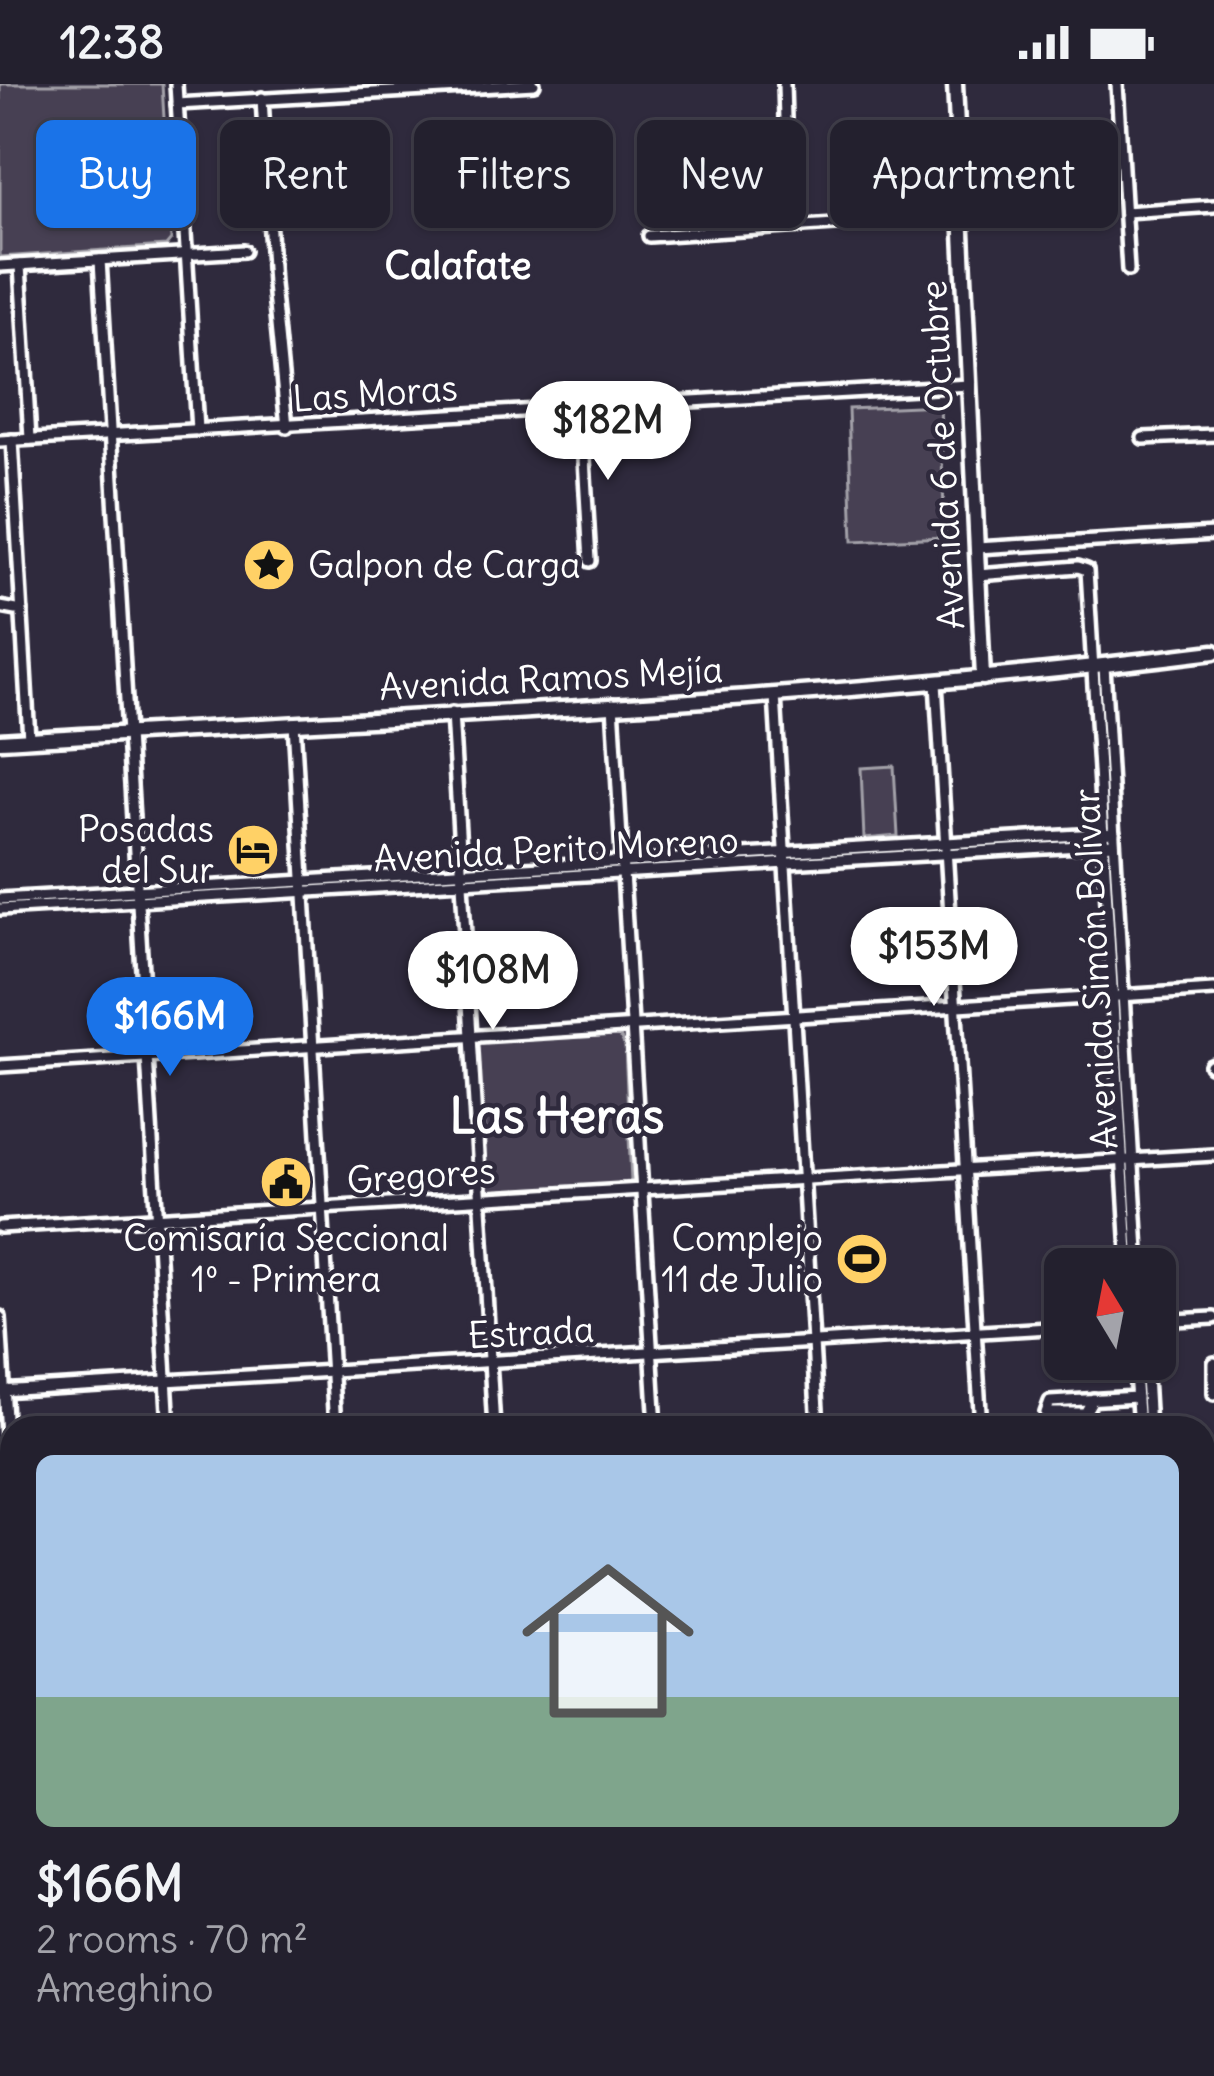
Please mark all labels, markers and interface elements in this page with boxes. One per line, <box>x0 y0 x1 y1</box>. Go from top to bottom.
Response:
text: 12:38 <box>60 14 164 70</box>
chip: Buy <box>36 120 196 228</box>
chip: Rent <box>220 120 390 228</box>
chip: Filters <box>414 120 613 228</box>
chip: New <box>637 120 806 228</box>
chip: Apartment <box>830 120 1118 228</box>
district label: Calafate <box>385 241 531 290</box>
street label: Avenida 6 de Octubre <box>911 279 974 631</box>
street label: Las Moras <box>291 365 459 422</box>
pin: $182M <box>524 381 692 483</box>
text: $182M <box>552 395 664 444</box>
place icon: Galpon de Carga <box>241 537 297 593</box>
place label: Galpon de Carga <box>308 543 581 588</box>
street label: Avenida Ramos Mejía <box>378 647 724 710</box>
street label: Avenida Simón Bolívar <box>1064 787 1127 1150</box>
place label: Posadas del Sur <box>78 807 214 893</box>
street label: Avenida Perito Moreno <box>372 817 740 882</box>
hotel icon: Posadas del Sur <box>225 822 281 878</box>
pin: $153M <box>850 907 1018 1009</box>
text: $153M <box>878 921 990 970</box>
pin: $108M <box>409 931 577 1033</box>
text: $108M <box>435 945 551 994</box>
pin: $166M <box>86 977 254 1079</box>
text: $166M <box>113 991 227 1040</box>
district label: Las Heras <box>450 1086 664 1146</box>
street label: Gregores <box>345 1148 497 1203</box>
public building icon: Comisaría Seccional 1º - Primera <box>258 1154 314 1210</box>
place label: Comisaría Seccional 1º - Primera <box>123 1216 449 1302</box>
place label: Complejo 11 de Julio <box>661 1216 823 1302</box>
sports icon: Complejo 11 de Julio <box>834 1231 890 1287</box>
north arrow <box>1044 1248 1176 1380</box>
map controls <box>1044 1248 1176 1380</box>
street label: Estrada <box>467 1307 595 1358</box>
icon: home <box>500 1533 716 1749</box>
text: $166M <box>36 1851 184 1915</box>
text: 2 rooms · 70 m² <box>36 1915 308 1964</box>
text: Ameghino <box>36 1964 214 2013</box>

